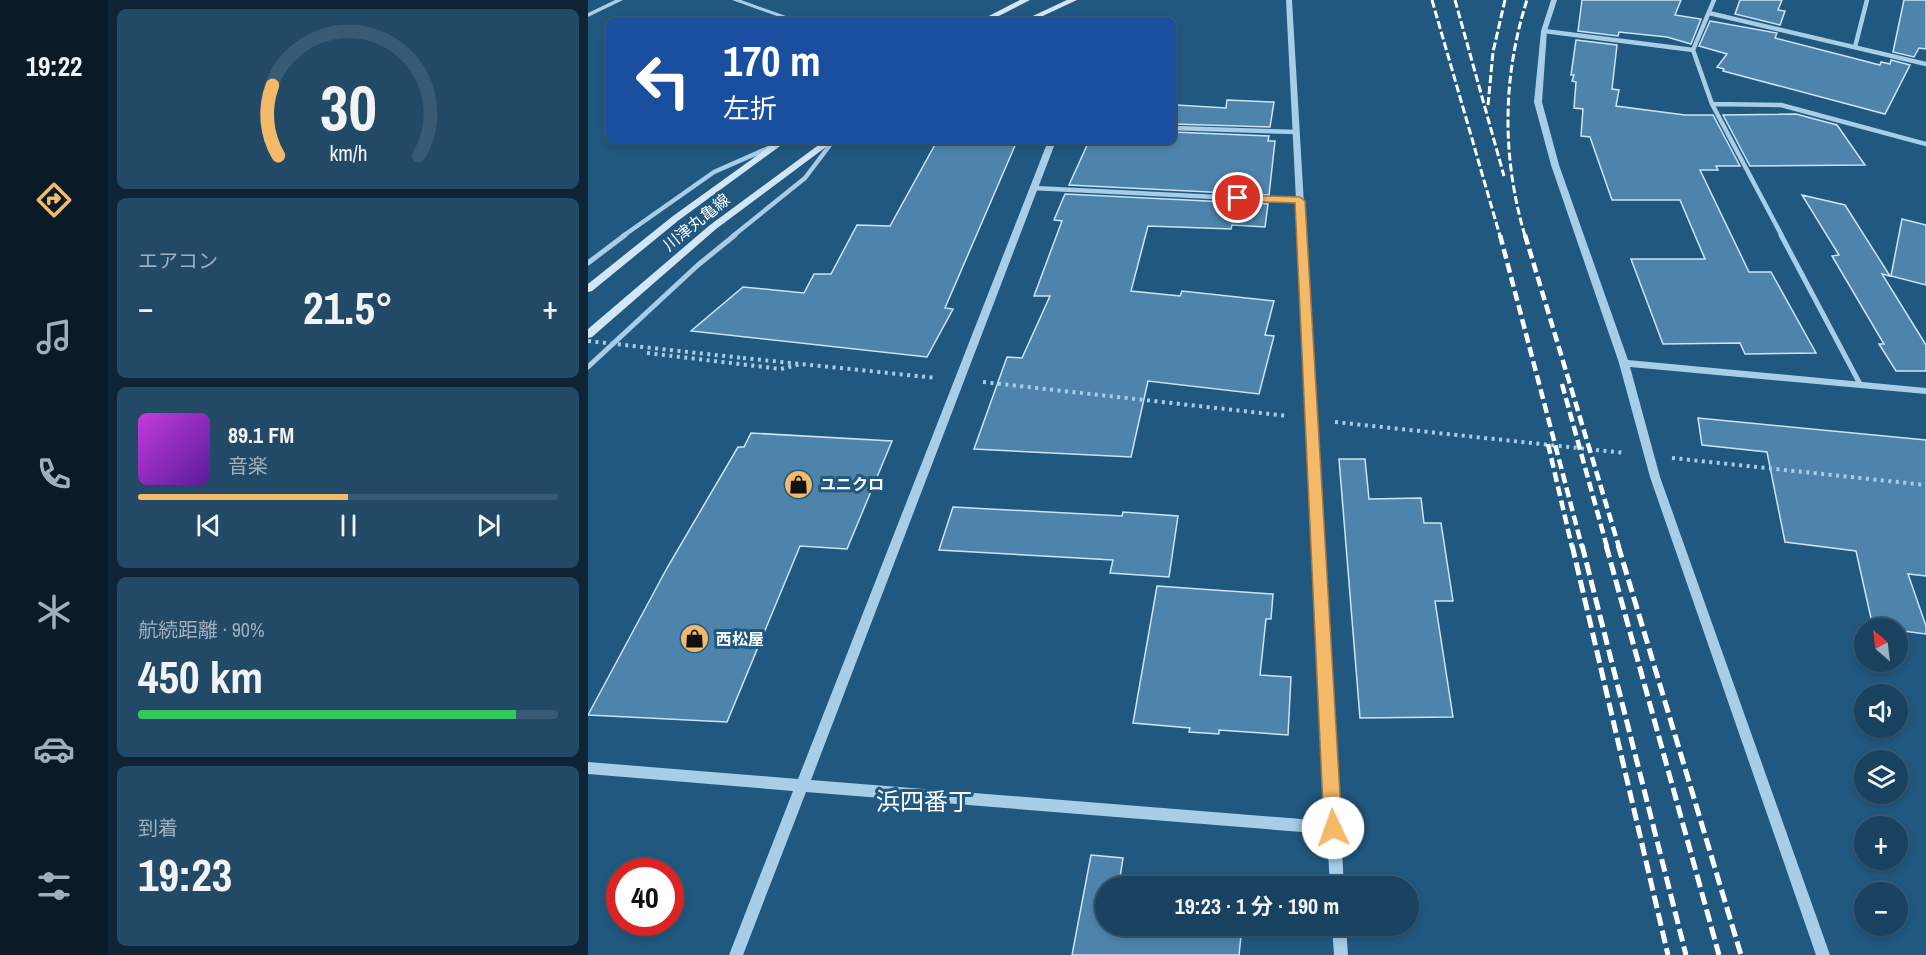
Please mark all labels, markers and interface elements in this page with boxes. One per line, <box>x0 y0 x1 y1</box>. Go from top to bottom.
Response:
text: 170 m <box>723 33 821 89</box>
icon: left <box>624 42 702 120</box>
text: 19:22 <box>26 48 82 84</box>
text: 30 <box>320 65 376 149</box>
text: 左折 <box>723 90 777 126</box>
text: km/h <box>329 139 367 168</box>
pin <box>1212 172 1263 223</box>
icon: directions <box>33 179 75 221</box>
icon: arrive <box>1221 181 1254 214</box>
street label: 川津丸亀線 <box>658 188 734 256</box>
text: エアコン <box>138 247 218 274</box>
text: 21.5° <box>303 277 393 338</box>
text: − <box>138 285 154 329</box>
text: + <box>542 285 558 329</box>
icon: music <box>33 316 75 358</box>
text: 89.1 FM <box>228 420 294 450</box>
text: 音楽 <box>228 452 268 479</box>
icon: phone <box>33 453 75 495</box>
shop icon: ユニクロ <box>783 468 815 500</box>
place label: ユニクロ <box>820 473 884 495</box>
icon: previous <box>192 509 225 542</box>
icon: pause <box>332 509 365 542</box>
icon: next <box>472 509 505 542</box>
icon: climate <box>33 591 75 633</box>
text: 航続距離 · 90% <box>138 616 265 643</box>
north arrow <box>1854 618 1908 672</box>
map controls <box>1854 618 1908 936</box>
shop icon: 西松屋 <box>679 623 711 655</box>
place label: 西松屋 <box>716 628 764 650</box>
text: 450 km <box>138 646 263 707</box>
button: sound <box>1854 684 1908 738</box>
icon: car <box>33 728 75 770</box>
button: layers <box>1854 750 1908 804</box>
district label: 浜四番丁 <box>876 785 972 817</box>
position arrow <box>1301 796 1365 860</box>
text: 到着 <box>138 814 178 841</box>
button: + <box>1854 816 1908 870</box>
text: 19:23 <box>138 844 232 905</box>
speed limit sign: 40 <box>606 858 684 936</box>
icon: filters <box>33 865 75 907</box>
button: − <box>1854 882 1908 936</box>
text: 19:23 · 1 分 · 190 m <box>1175 891 1339 921</box>

